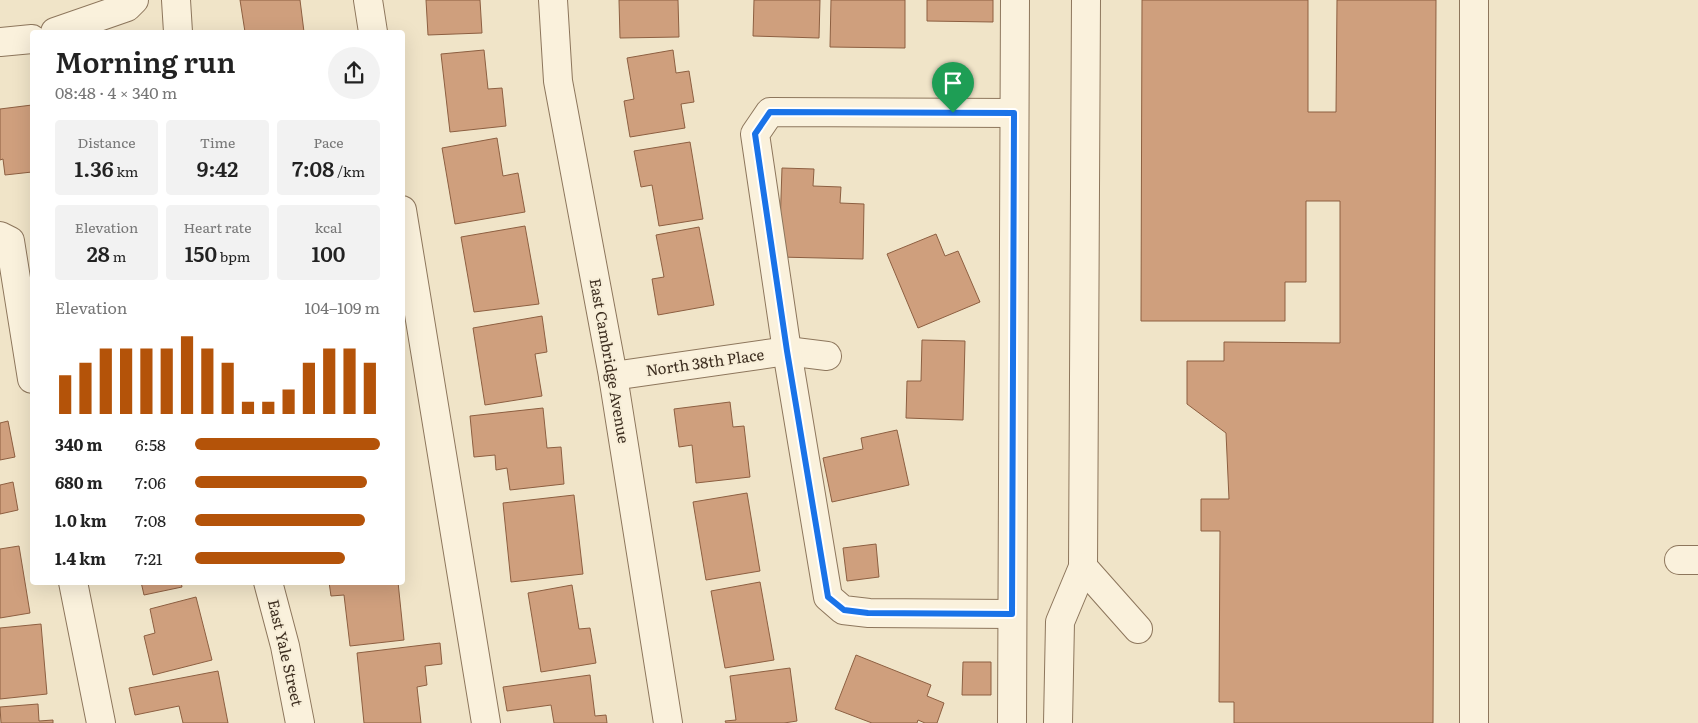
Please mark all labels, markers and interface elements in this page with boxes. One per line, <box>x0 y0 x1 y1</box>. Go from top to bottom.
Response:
text: Morning run <box>55 40 236 82</box>
button: share <box>328 47 380 99</box>
pin <box>932 62 974 113</box>
icon: arrive <box>939 69 967 97</box>
text: 08:48 · 4 × 340 m <box>55 80 177 104</box>
text: Distance <box>78 132 135 152</box>
text: Time <box>200 132 235 152</box>
text: Pace <box>313 132 344 152</box>
text: 1.36 <box>75 152 114 183</box>
text: 9:42 <box>197 152 238 183</box>
text: 7:08 <box>292 152 334 183</box>
text: km <box>114 161 138 181</box>
text: /km <box>334 161 365 181</box>
text: Elevation <box>75 217 138 237</box>
text: Heart rate <box>184 217 251 237</box>
text: kcal <box>315 217 342 237</box>
text: 28 <box>87 237 110 268</box>
text: 150 <box>185 237 217 268</box>
text: 100 <box>312 237 345 268</box>
text: m <box>110 246 126 266</box>
text: bpm <box>217 246 250 266</box>
street label: East Cambridge Avenue <box>585 276 636 445</box>
text: Elevation <box>55 295 127 319</box>
text: 104–109 m <box>305 295 380 319</box>
street label: North 38th Place <box>644 342 766 381</box>
text: 340 m <box>55 432 103 456</box>
text: 6:58 <box>135 432 166 456</box>
text: 680 m <box>55 470 103 494</box>
text: 7:06 <box>135 470 166 494</box>
text: 1.0 km <box>55 508 107 532</box>
text: 7:08 <box>135 508 166 532</box>
text: 1.4 km <box>55 546 106 570</box>
text: 7:21 <box>135 546 163 570</box>
street label: East Yale Street <box>263 597 310 708</box>

